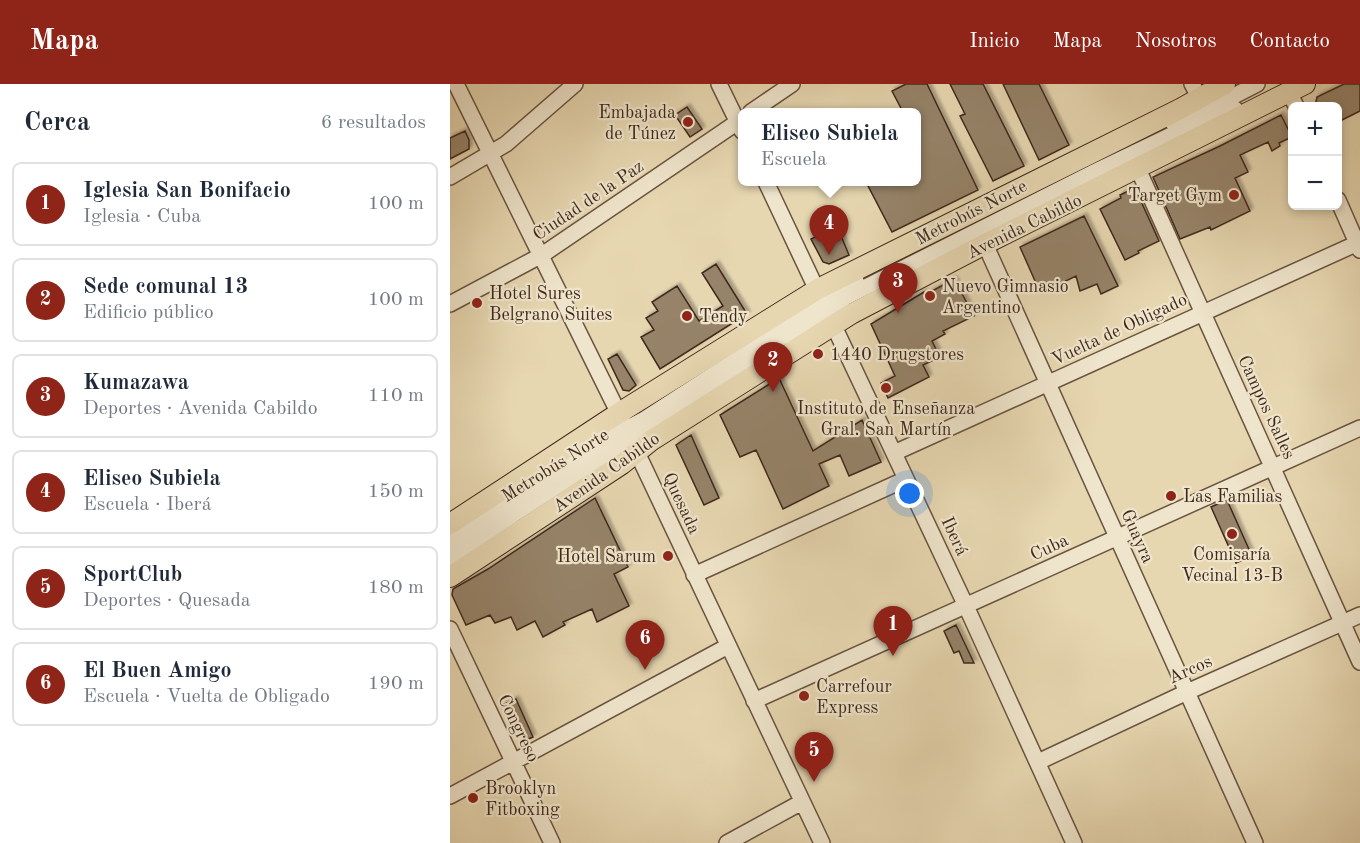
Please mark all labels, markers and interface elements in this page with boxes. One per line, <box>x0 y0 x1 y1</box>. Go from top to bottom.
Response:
text: Mapa <box>30 28 99 56</box>
text: Inicio <box>969 31 1020 52</box>
text: Mapa <box>1053 31 1102 52</box>
text: Nosotros <box>1135 31 1217 52</box>
text: Contacto <box>1250 31 1330 52</box>
map controls <box>1288 102 1342 210</box>
button: + <box>1288 102 1342 156</box>
place label: Embajada de Túnez <box>598 104 676 143</box>
popup <box>738 108 921 186</box>
text: Cerca <box>24 110 90 136</box>
text: 6 resultados <box>321 113 426 133</box>
marker: Embajada de Túnez <box>681 115 695 129</box>
text: Eliseo Subiela <box>761 123 898 145</box>
text: Escuela <box>761 150 827 170</box>
button: − <box>1288 156 1342 210</box>
street label: Ciudad de la Paz <box>530 157 647 244</box>
street label: Metrobús Norte <box>913 177 1030 249</box>
text: Iglesia San Bonifacio <box>83 180 291 202</box>
place label: Target Gym <box>1128 187 1222 205</box>
marker: Target Gym <box>1227 188 1241 202</box>
street label: Avenida Cabildo <box>964 191 1085 263</box>
text: 1 <box>40 194 51 214</box>
text: 100 m <box>368 194 424 214</box>
pin: 4 <box>810 206 848 255</box>
text: Iglesia · Cuba <box>83 207 201 227</box>
pin: 3 <box>878 264 918 313</box>
text: Sede comunal 13 <box>83 276 248 298</box>
place label: Nuevo Gimnasio Argentino <box>942 278 1069 317</box>
place label: Hotel Sures Belgrano Suites <box>489 285 612 324</box>
marker: Nuevo Gimnasio Argentino <box>923 289 937 303</box>
text: 2 <box>40 290 51 310</box>
text: 100 m <box>368 290 424 310</box>
street label: Vuelta de Obligado <box>1049 291 1190 369</box>
marker: Hotel Sures Belgrano Suites <box>470 296 484 310</box>
text: Edificio público <box>83 303 214 323</box>
place label: Tendy <box>699 308 748 326</box>
marker: Tendy <box>680 309 694 323</box>
pin: 2 <box>754 342 792 392</box>
place label: 1440 Drugstores <box>830 346 964 364</box>
marker: 1440 Drugstores <box>811 347 825 361</box>
street label: Campos Salles <box>1234 353 1298 462</box>
text: Kumazawa <box>83 372 189 394</box>
marker: Instituto de Enseñanza Gral. San Martín <box>879 381 893 395</box>
text: 3 <box>40 386 51 406</box>
text: 110 m <box>368 386 424 406</box>
text: Deportes · Avenida Cabildo <box>83 399 318 419</box>
place label: Instituto de Enseñanza Gral. San Martín <box>797 400 975 439</box>
street label: Metrobús Norte <box>499 426 612 506</box>
street label: Avenida Cabildo <box>550 429 663 516</box>
text: Eliseo Subiela <box>83 468 221 490</box>
street label: Quesada <box>659 470 703 537</box>
your location <box>895 479 924 508</box>
text: 4 <box>40 482 51 502</box>
text: 150 m <box>368 482 424 502</box>
place label: Las Familias <box>1183 488 1282 506</box>
marker: Las Familias <box>1164 489 1178 503</box>
text: Escuela · Iberá <box>83 495 212 515</box>
street label: Guayra <box>1117 507 1157 566</box>
street label: Iberá <box>937 514 971 559</box>
marker: Comisaría Vecinal 13-B <box>1225 527 1239 541</box>
street label: Cuba <box>1028 531 1071 564</box>
place label: Comisaría Vecinal 13-B <box>1181 546 1283 585</box>
place label: Hotel Sarum <box>557 548 656 566</box>
marker: Hotel Sarum <box>661 549 675 563</box>
text: SportClub <box>83 564 182 586</box>
text: 5 <box>40 578 51 598</box>
text: 180 m <box>368 578 424 598</box>
text: Deportes · Quesada <box>83 591 251 611</box>
pin: 1 <box>874 606 912 656</box>
pin: 6 <box>626 620 664 670</box>
street label: Arcos <box>1166 652 1215 687</box>
text: El Buen Amigo <box>83 660 232 682</box>
text: 6 <box>40 674 51 694</box>
text: 190 m <box>368 674 424 694</box>
place label: Carrefour Express <box>816 678 892 717</box>
text: Escuela · Vuelta de Obligado <box>83 687 330 707</box>
marker: Carrefour Express <box>797 689 811 703</box>
street label: Congreso <box>494 692 542 765</box>
pin: 5 <box>794 732 834 782</box>
place label: Brooklyn Fitboxing <box>485 780 560 819</box>
marker: Brooklyn Fitboxing <box>466 791 480 805</box>

